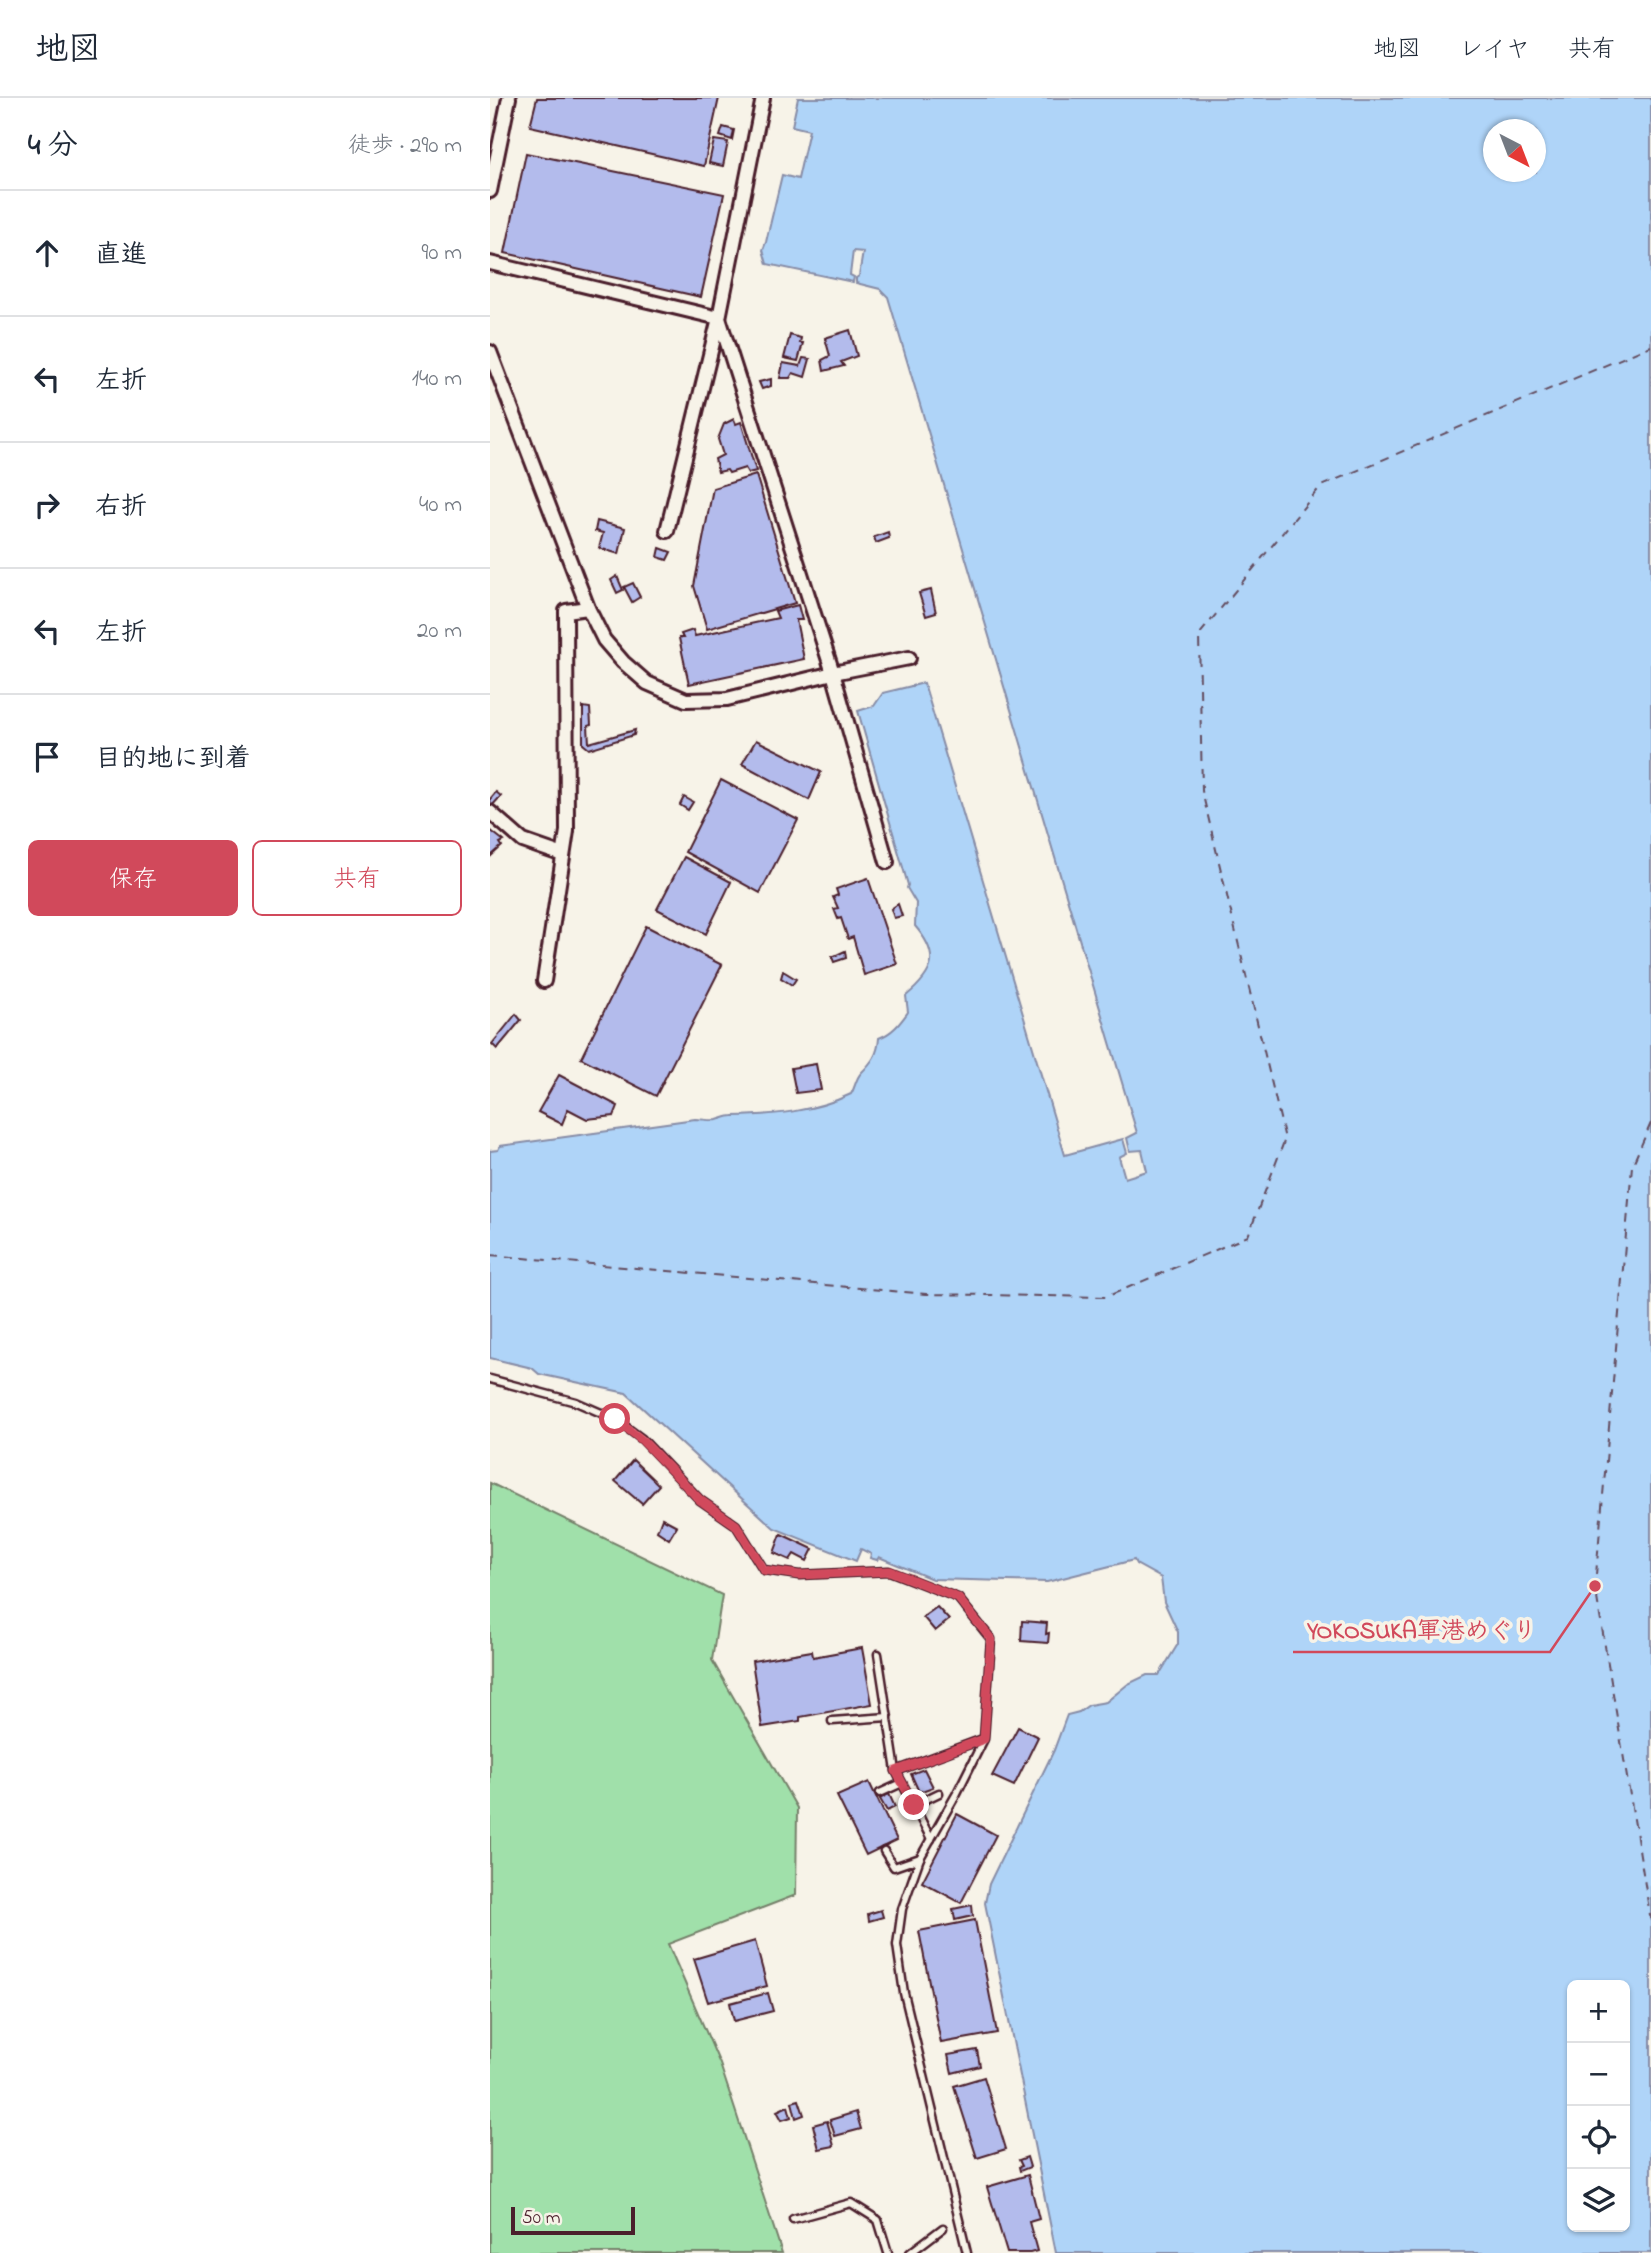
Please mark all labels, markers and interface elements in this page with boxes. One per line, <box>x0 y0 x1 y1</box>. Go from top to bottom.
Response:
text: 地図 <box>35 27 101 75</box>
text: 地図 <box>1373 33 1421 68</box>
text: レイヤ <box>1459 33 1530 68</box>
text: 共有 <box>1568 33 1616 68</box>
north arrow <box>1483 119 1546 182</box>
text: 4 分 <box>28 125 78 169</box>
text: 徒歩 · 290 m <box>348 130 462 163</box>
icon: ahead <box>28 234 66 272</box>
text: 直進 <box>95 237 147 275</box>
text: 90 m <box>422 237 462 270</box>
icon: left <box>28 360 66 398</box>
text: 左折 <box>95 363 147 401</box>
text: 140 m <box>412 363 462 396</box>
icon: right <box>28 486 66 524</box>
text: 右折 <box>95 489 147 527</box>
text: 40 m <box>419 489 462 522</box>
icon: left <box>28 612 66 650</box>
text: 左折 <box>95 615 147 653</box>
text: 20 m <box>417 615 462 648</box>
icon: arrive <box>28 738 66 776</box>
text: 目的地に到着 <box>95 741 251 779</box>
button: 保存 <box>28 840 238 916</box>
button: 共有 <box>252 840 462 916</box>
route start <box>599 1403 630 1434</box>
callout: YOKOSUKA軍港めぐり <box>1293 1607 1550 1652</box>
text: YOKOSUKA軍港めぐり <box>1306 1615 1537 1650</box>
route end <box>898 1789 929 1820</box>
map controls <box>1567 1980 1630 2232</box>
button: + <box>1567 1980 1630 2043</box>
button: − <box>1567 2043 1630 2106</box>
button: locate <box>1567 2106 1630 2169</box>
button: layers <box>1567 2169 1630 2232</box>
scale bar <box>511 2204 635 2236</box>
text: 50 m <box>522 2205 561 2232</box>

